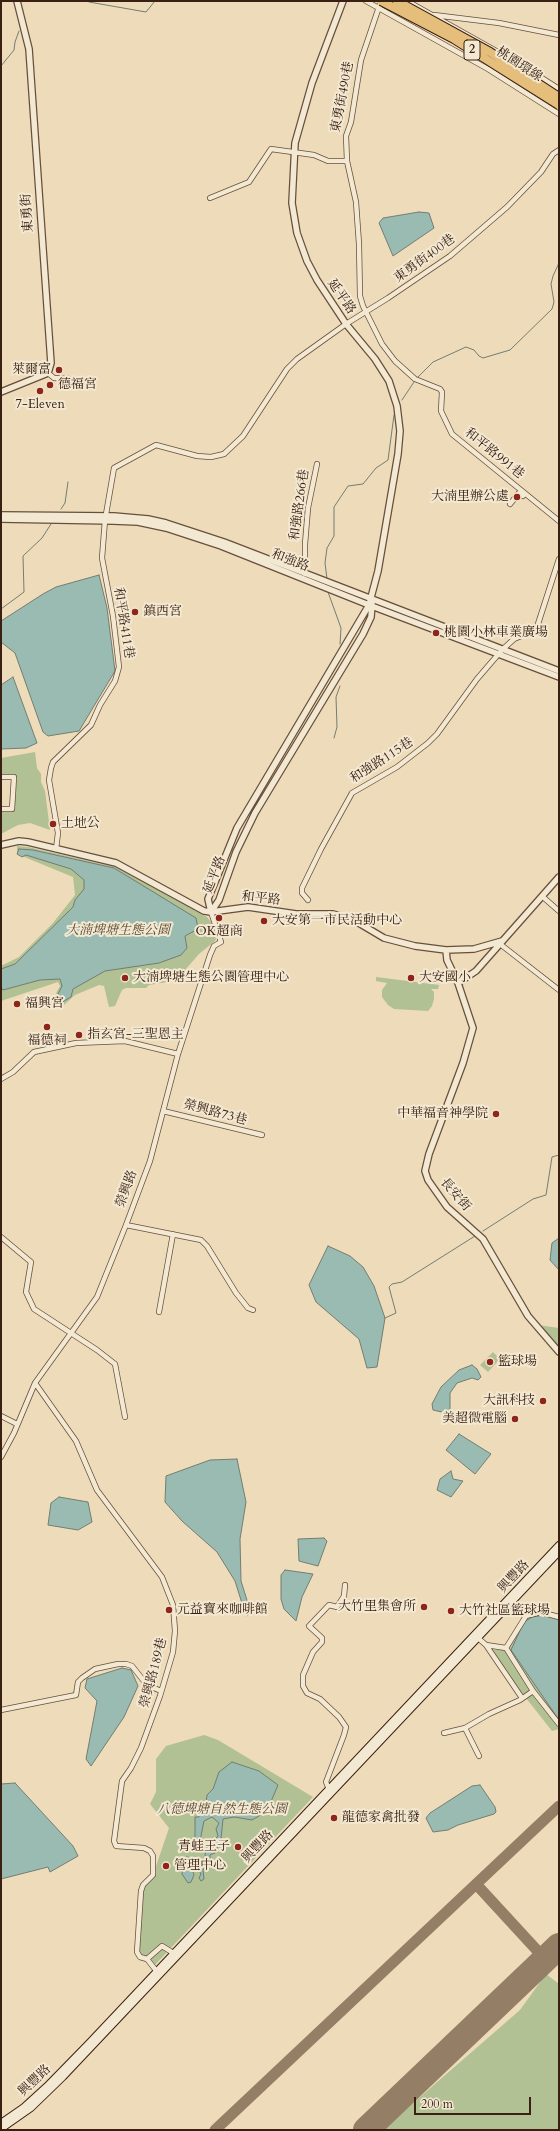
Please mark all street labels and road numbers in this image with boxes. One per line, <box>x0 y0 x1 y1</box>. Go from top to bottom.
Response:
road number: 2 <box>464 40 480 60</box>
street label: 桃園環線 <box>493 44 545 86</box>
street label: 東勇街490巷 <box>328 60 358 134</box>
street label: 東勇街 <box>19 193 37 233</box>
street label: 東勇街400巷 <box>391 232 459 286</box>
street label: 延平路 <box>324 276 358 318</box>
street label: 和平路991巷 <box>461 425 527 483</box>
street label: 和強路266巷 <box>287 468 313 542</box>
street label: 和強路 <box>269 547 311 575</box>
street label: 和平路411巷 <box>110 586 136 660</box>
street label: 和強路115巷 <box>348 735 416 787</box>
street label: 延平路 <box>201 854 229 896</box>
street label: 和平路 <box>241 889 281 909</box>
street label: 榮興路73巷 <box>181 1097 249 1129</box>
street label: 榮興路 <box>113 1168 141 1210</box>
street label: 長安街 <box>436 1175 474 1215</box>
street label: 興豐路 <box>495 1557 533 1597</box>
street label: 榮興路189巷 <box>137 1636 171 1710</box>
street label: 興豐路 <box>239 1827 277 1867</box>
street label: 興豐路 <box>15 2062 55 2100</box>

